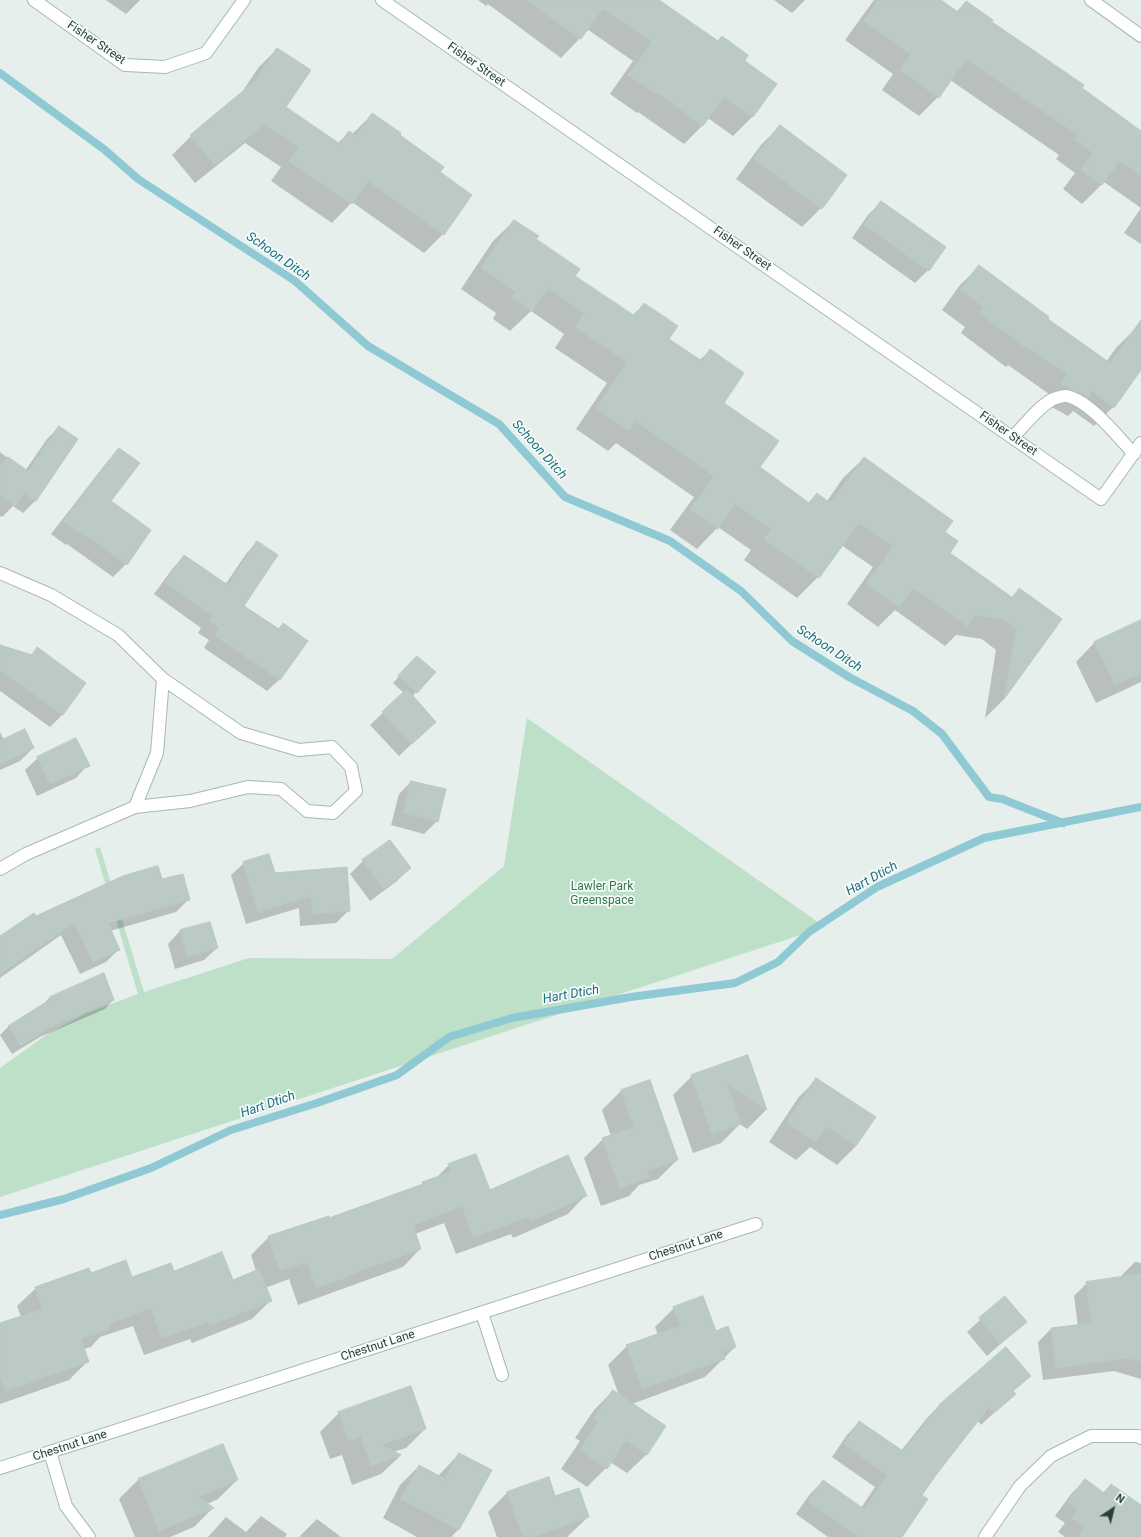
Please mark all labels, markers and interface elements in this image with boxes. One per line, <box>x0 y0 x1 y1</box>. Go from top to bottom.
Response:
street label: Fisher Street <box>64 18 128 68</box>
street label: Fisher Street <box>444 40 508 90</box>
street label: Fisher Street <box>710 224 774 274</box>
water label: Schoon Ditch <box>243 229 313 285</box>
street label: Fisher Street <box>976 409 1040 459</box>
water label: Schoon Ditch <box>508 417 570 483</box>
water label: Schoon Ditch <box>793 622 865 676</box>
water label: Hart Dtich <box>843 858 901 900</box>
park label: Lawler Park Greenspace <box>570 880 634 908</box>
water label: Hart Dtich <box>542 982 600 1008</box>
water label: Hart Dtich <box>239 1088 297 1122</box>
street label: Chestnut Lane <box>647 1227 725 1265</box>
street label: Chestnut Lane <box>339 1327 417 1365</box>
street label: Chestnut Lane <box>31 1427 109 1465</box>
north arrow <box>1093 1489 1133 1529</box>
text: N <box>1113 1491 1127 1506</box>

